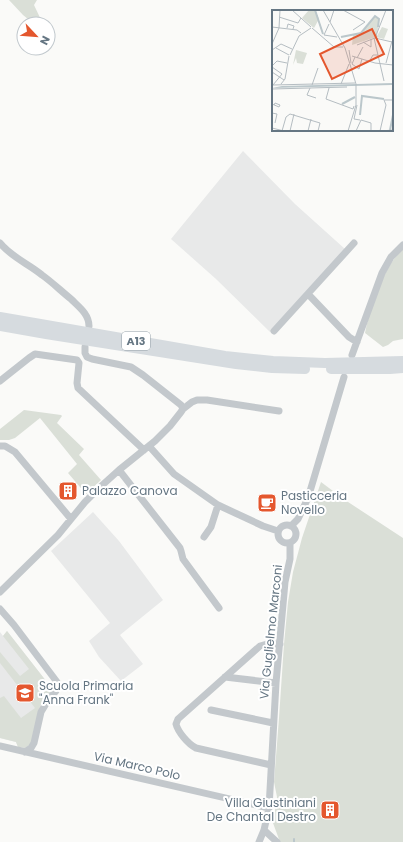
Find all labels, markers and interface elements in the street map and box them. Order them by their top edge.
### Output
inset map [272,10,393,131]
north arrow [16,16,56,56]
text: N [36,33,54,48]
road number: A13 [122,332,150,350]
building icon: Palazzo Canova [57,480,79,502]
place label: Palazzo Canova [82,482,178,499]
place label: Pasticceria Novello [281,487,347,518]
cafe icon: Pasticceria Novello [256,492,278,514]
street label: Via Guglielmo Marconi [255,564,286,700]
place label: Scuola Primaria "Anna Frank" [39,677,133,708]
school or university icon: Scuola Primaria "Anna Frank" [14,682,36,704]
street label: Via Marco Polo [92,747,183,784]
place label: Villa Giustiniani De Chantal Destro [207,794,316,825]
building icon: Villa Giustiniani De Chantal Destro [319,799,341,821]

